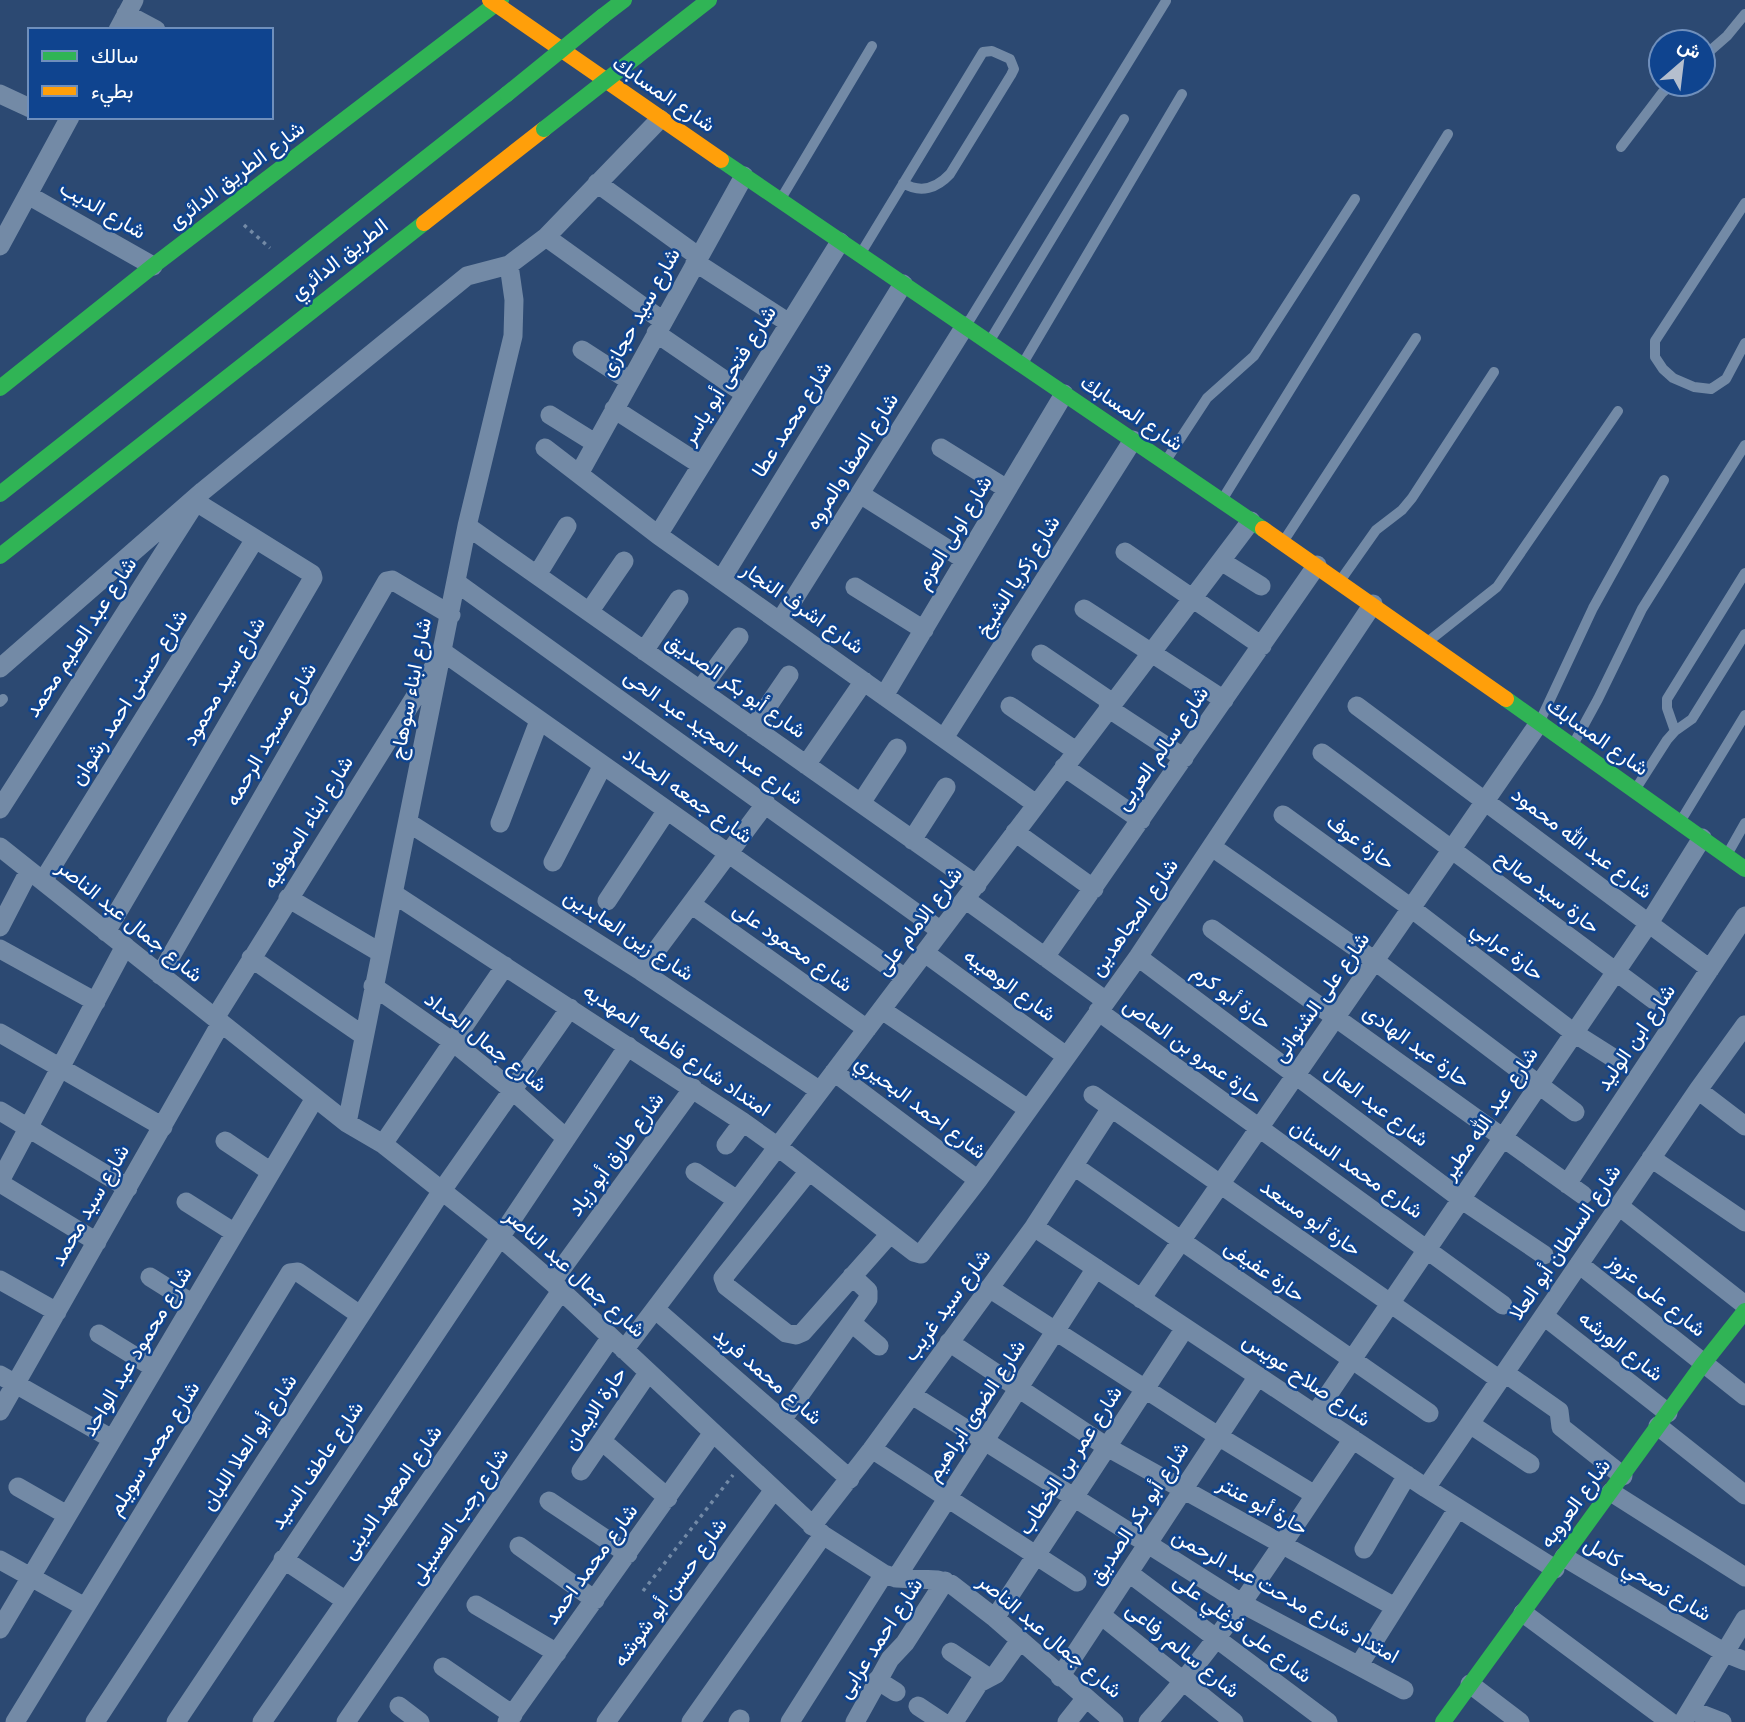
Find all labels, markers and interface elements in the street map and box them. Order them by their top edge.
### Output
legend [28,28,273,119]
north arrow [1647,28,1717,98]
text: ش [1673,34,1705,66]
text: سالك [91,44,138,71]
street label: شارع المسابك [606,51,720,139]
text: بطيء [91,79,134,108]
street label: شارع الطريق الدائرى [163,116,311,236]
street label: شارع الديب [54,175,150,247]
street label: الطريق الدائري [286,213,396,308]
street label: شارع سيد حجازى [594,244,688,382]
street label: شارع فتحى أبو ياسر [676,301,784,452]
street label: شارع محمد عطا [747,357,839,483]
street label: شارع المسابك [1074,370,1188,458]
street label: شارع الصفا والمروه [800,389,906,535]
street label: شارع اولى العزم [910,471,1000,595]
street label: شارع زكريا الشيخ [971,511,1067,643]
street label: شارع عبد العليم محمد [20,553,144,723]
street label: شارع اشرف النجار [735,556,868,661]
street label: شارع حسنى احمد رشوان [65,605,195,791]
street label: شارع سيد محمود [177,613,273,751]
street label: شارع ابناء سوهاج [385,616,439,762]
street label: شارع أبو بكر الصديق [660,629,810,745]
street label: شارع مسجد الرحمه [220,659,324,811]
street label: شارع عبد المجيد عبد الحى [618,664,808,812]
street label: شارع سالم العربى [1110,682,1216,816]
street label: شارع المسابك [1541,693,1653,783]
street label: شارع جمعه الحداد [617,741,757,851]
street label: شارع ابناء المنوفيه [257,752,361,894]
street label: شارع عبد الله محمود [1505,781,1658,906]
street label: حارة عوف [1320,809,1400,877]
street label: حارة سيد صالح [1489,845,1605,941]
street label: شارع جمال عبد الناصر [50,854,208,989]
street label: شارع المجاهدين [1084,854,1186,982]
street label: شارع الامام على [870,862,970,982]
street label: شارع زين العابدين [558,884,698,988]
street label: شارع محمود على [727,897,857,999]
street label: حارة عرابي [1464,916,1549,990]
street label: شارع على الشنوانى [1267,928,1377,1068]
street label: شارع الوهيبه [957,943,1061,1029]
street label: حارة أبو كرم [1186,959,1276,1037]
street label: امتداد شارع فاطمه المهديه [577,978,775,1124]
street label: شارع ابن الوليد [1591,979,1683,1097]
street label: شارع جمال الحداد [418,987,552,1099]
street label: حارة عمرو بن العاص [1117,992,1267,1112]
street label: حارة عبد الهادى [1357,999,1475,1095]
street label: شارع عبد الله مطير [1435,1042,1545,1187]
street label: شارع احمد البحيري [848,1050,991,1168]
street label: شارع عبد العال [1319,1058,1433,1154]
street label: شارع طارق أبو زياد [563,1088,671,1222]
street label: شارع محمد السنان [1284,1114,1428,1226]
street label: شارع سيد محمد [45,1140,137,1272]
street label: شارع السلطان أبو العلا [1504,1160,1628,1326]
street label: حارة أبو مسعد [1254,1174,1366,1264]
street label: شارع جمال عبد الناصر [497,1203,650,1344]
street label: حارة عفيفى [1218,1234,1310,1310]
street label: شارع سيد غريب [898,1244,998,1368]
street label: شارع على عزوز [1601,1248,1711,1344]
street label: شارع محمود عبد الواحد [77,1262,199,1442]
street label: شارع الورشه [1572,1305,1668,1389]
street label: شارع محمد فريد [707,1322,827,1432]
street label: شارع صلاح عويس [1237,1328,1375,1434]
street label: شارع الضوى ابراهيم [921,1335,1033,1487]
street label: حارة الايمان [558,1362,634,1456]
street label: شارع أبو العلا اللبان [196,1370,304,1516]
street label: شارع محمد سويلم [103,1377,207,1521]
street label: شارع عمر بن الخطاب [1013,1381,1129,1541]
street label: شارع عاطف السيد [265,1397,371,1535]
street label: شارع المعهد الدينى [337,1421,449,1565]
street label: شارع أبو بكر الصديق [1084,1437,1196,1591]
street label: شارع رجب العسيلى [404,1443,516,1591]
street label: شارع العروبه [1534,1454,1618,1554]
street label: حارة أبو عنتر [1211,1471,1312,1543]
street label: شارع محمد احمد [539,1499,645,1631]
street label: شارع حسن أبو شوشه [608,1513,734,1673]
street label: امتداد شارع مدحت عبد الرحمن [1167,1523,1403,1671]
street label: شارع نصحي كامل [1577,1531,1716,1630]
street label: شارع جمال عبد الناصر [970,1568,1127,1705]
street label: شارع على فرغلي على [1166,1568,1317,1692]
street label: شارع احمد عرابى [832,1574,930,1704]
street label: شارع سالم رفاعى [1120,1597,1244,1705]

